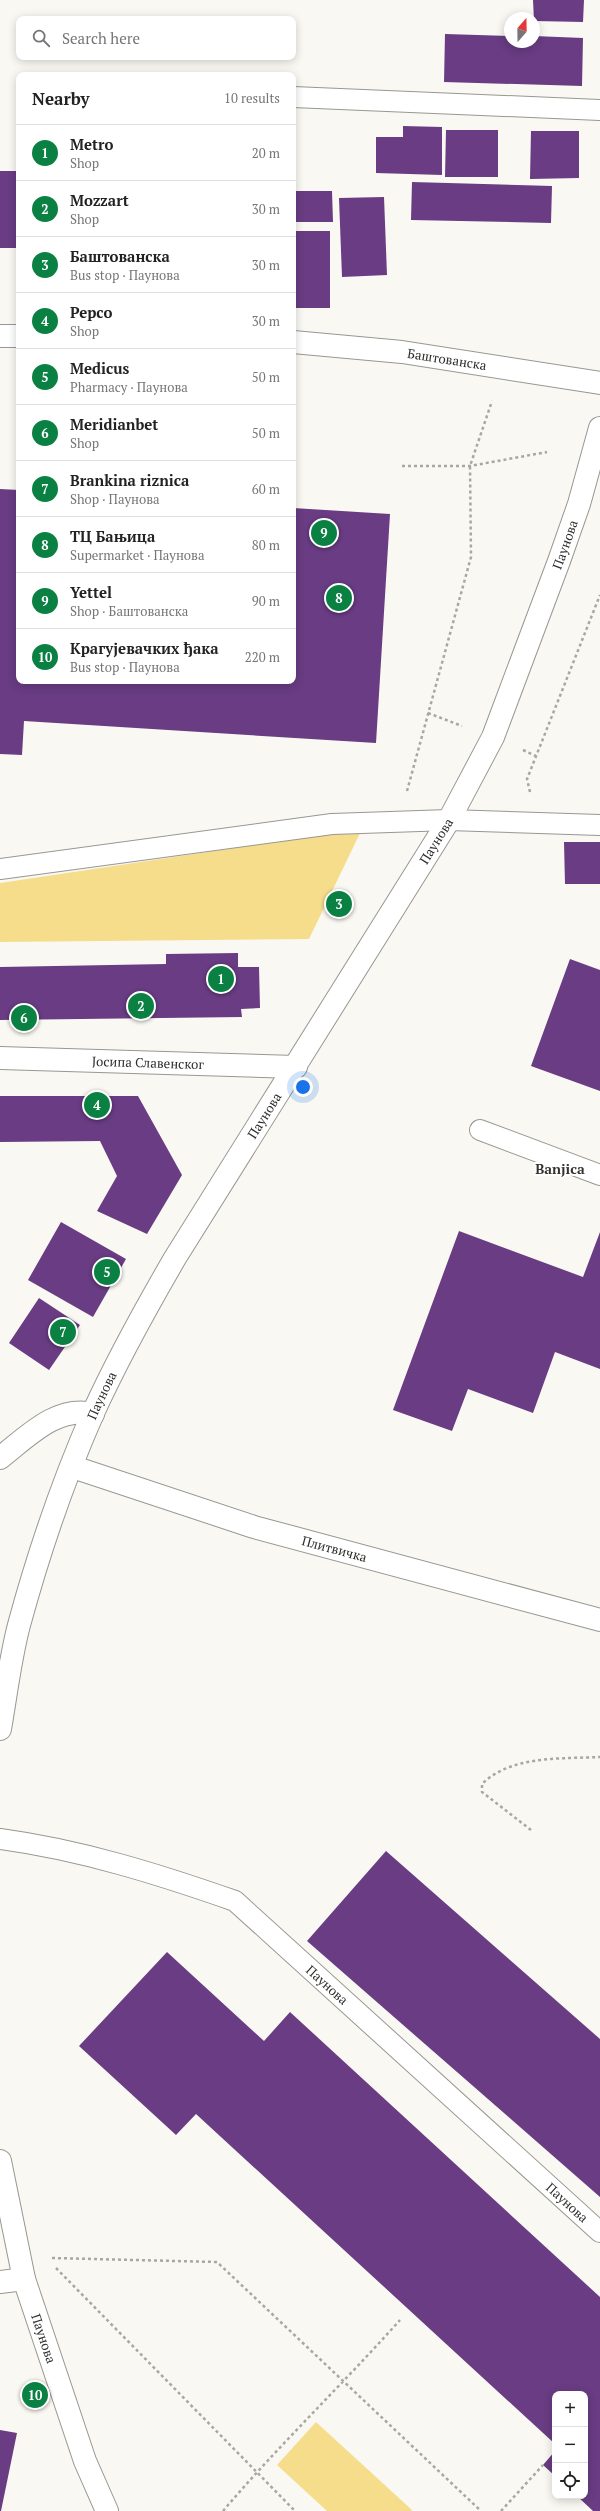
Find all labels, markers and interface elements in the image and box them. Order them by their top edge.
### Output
north arrow [504,12,540,48]
search box [16,16,296,60]
icon: search [30,27,52,49]
text: Search here [62,28,140,48]
text: Nearby [32,87,90,110]
text: 10 results [224,89,280,107]
text: Metro [70,134,113,154]
text: 1 [41,144,49,162]
text: 20 m [252,144,280,162]
text: Shop [70,154,99,172]
text: Mozzart [70,190,129,210]
text: 2 [41,200,49,218]
text: 30 m [252,200,280,218]
text: Shop [70,210,99,228]
text: Баштованска [70,246,170,266]
text: 3 [41,256,49,274]
text: 30 m [252,256,280,274]
text: Bus stop · Паунова [70,266,180,284]
text: Pepco [70,302,112,322]
text: 4 [41,312,49,330]
text: 30 m [252,312,280,330]
text: Shop [70,322,99,340]
street label: Баштованска [406,344,488,374]
text: Medicus [70,358,129,378]
text: 5 [41,368,49,386]
text: 50 m [252,368,280,386]
text: Pharmacy · Паунова [70,378,188,396]
text: Meridianbet [70,414,158,434]
text: 6 [41,424,49,442]
text: 50 m [252,424,280,442]
text: Shop [70,434,99,452]
text: Brankina riznica [70,470,189,490]
text: 7 [41,480,49,498]
text: 60 m [252,480,280,498]
text: Shop · Паунова [70,490,160,508]
street label: Паунова [548,517,582,572]
pin: 9 [311,518,337,548]
text: ТЦ Бањица [70,526,155,546]
text: 8 [41,536,49,554]
text: 80 m [252,536,280,554]
text: Supermarket · Паунова [70,546,205,564]
text: Yettel [70,582,112,602]
pin: 8 [326,583,352,613]
text: 9 [41,592,49,610]
text: 90 m [252,592,280,610]
text: Shop · Баштованска [70,602,188,620]
text: Крагујевачких ђака [70,638,219,658]
text: 10 [38,648,52,666]
text: 220 m [245,648,280,666]
text: Bus stop · Паунова [70,658,180,676]
street label: Паунова [415,814,457,867]
pin: 3 [326,889,352,919]
pin: 1 [208,964,234,994]
pin: 2 [128,991,154,1021]
pin: 6 [11,1003,37,1033]
street label: Јосипа Славенског [92,1052,205,1073]
your location [293,1077,313,1097]
street label: Паунова [243,1089,286,1142]
pin: 4 [84,1090,110,1120]
district label: Banjica [535,1159,585,1178]
pin: 5 [94,1257,120,1287]
pin: 7 [50,1317,76,1347]
street label: Паунова [82,1368,121,1422]
street label: Плитвичка [300,1531,369,1566]
street label: Паунова [302,1961,353,2009]
street label: Паунова [542,2178,593,2226]
street label: Паунова [27,2311,61,2366]
pin: 10 [22,2380,48,2410]
map controls [552,2391,588,2499]
button: + [552,2391,588,2427]
button: − [552,2427,588,2463]
button: locate [552,2463,588,2499]

